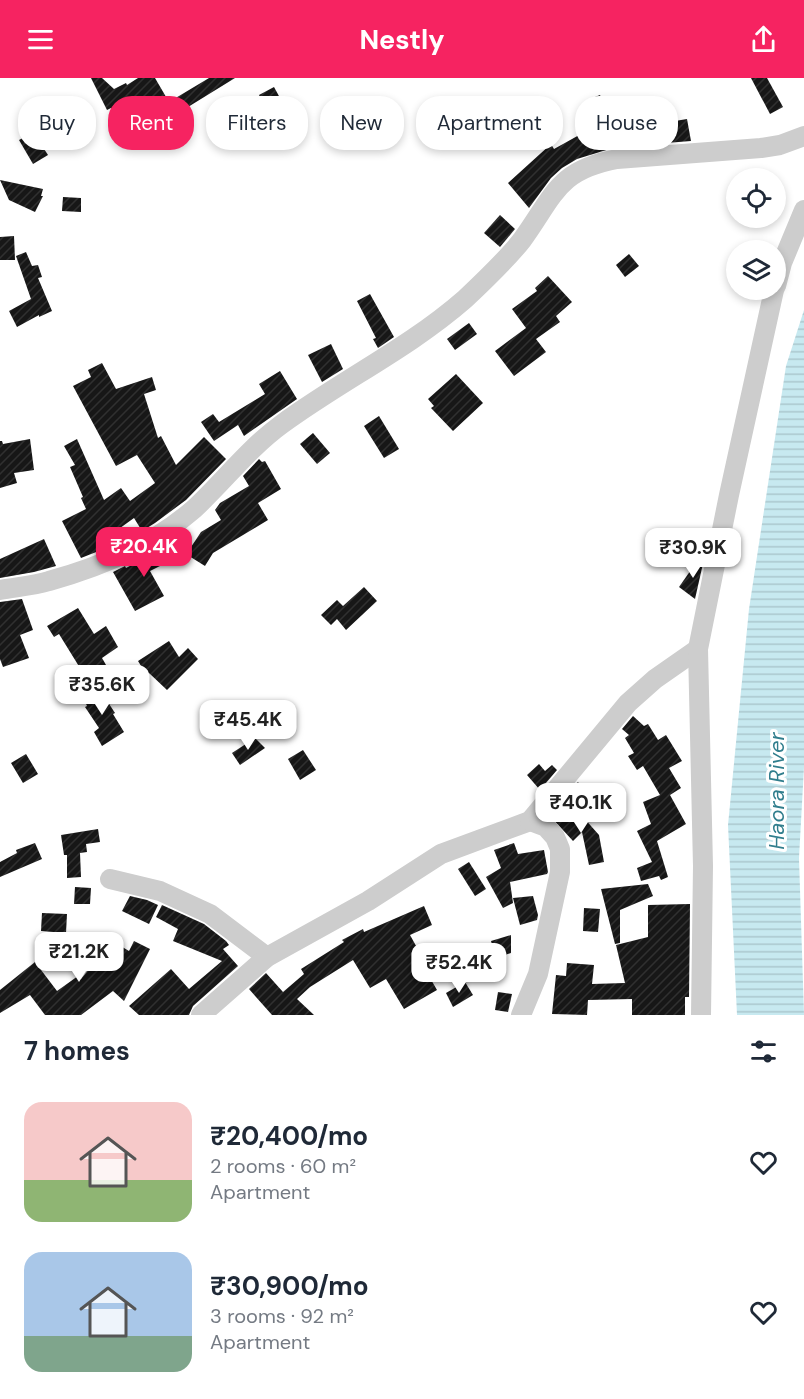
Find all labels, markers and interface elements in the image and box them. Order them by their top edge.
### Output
text: Nestly [359,22,445,57]
icon: menu [24,23,57,56]
icon: share [747,23,780,56]
chip: Buy [18,96,96,150]
chip: Rent [108,96,194,150]
chip: Filters [206,96,308,150]
chip: New [320,96,404,150]
chip: Apartment [416,96,563,150]
chip: House [575,96,678,150]
map controls [726,168,786,300]
button: locate [726,168,786,228]
button: layers [726,240,786,300]
pin: ₹20.4K [95,527,193,578]
pin: ₹30.9K [644,528,742,579]
text: ₹20.4K [110,533,178,559]
text: ₹30.9K [659,534,727,560]
pin: ₹35.6K [53,665,151,716]
text: ₹35.6K [69,671,135,697]
pin: ₹45.4K [199,700,297,751]
text: ₹45.4K [214,706,282,732]
water label: Haora River [762,731,791,850]
pin: ₹40.1K [532,783,630,834]
text: ₹40.1K [549,789,613,815]
pin: ₹21.2K [30,932,128,983]
text: ₹21.2K [49,938,109,964]
pin: ₹52.4K [410,943,508,994]
text: ₹52.4K [425,949,493,975]
text: 7 homes [24,1034,130,1068]
icon: filters [747,1035,780,1068]
text: ₹20,400/mo [210,1119,368,1153]
icon: home [72,1126,144,1198]
icon: heart [747,1146,780,1179]
text: 2 rooms · 60 m² [210,1153,356,1179]
text: Apartment [210,1179,310,1205]
text: ₹30,900/mo [210,1269,369,1303]
icon: home [72,1276,144,1348]
icon: heart [747,1296,780,1329]
text: 3 rooms · 92 m² [210,1303,354,1329]
text: Apartment [210,1329,310,1355]

